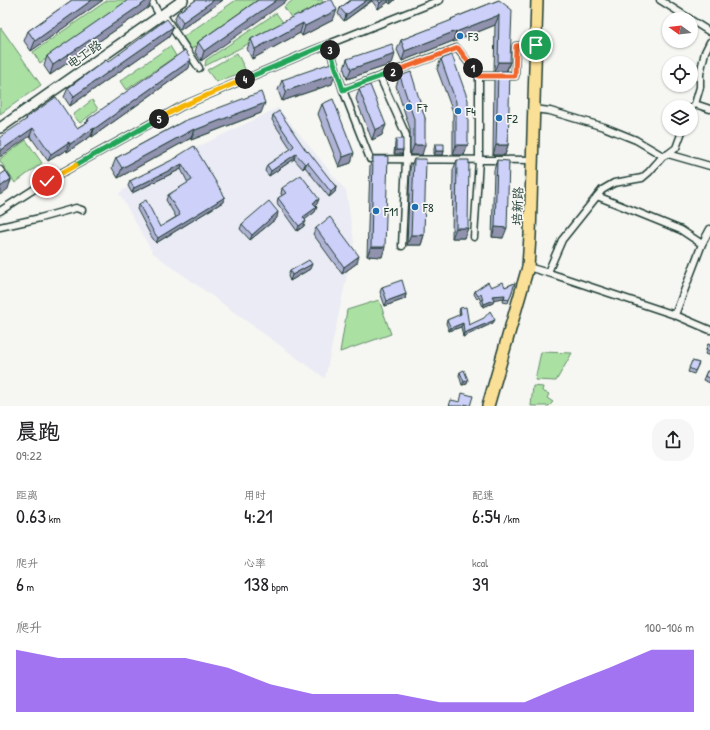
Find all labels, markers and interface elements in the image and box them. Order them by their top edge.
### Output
north arrow [662,12,698,48]
map controls [662,12,698,136]
place label: F3 [467,27,479,45]
pin [519,28,553,62]
marker: F3 [455,31,465,41]
icon: arrive [525,34,547,56]
street label: 电工路 [63,35,105,73]
pin: 3 [320,40,340,60]
text: 3 [328,43,332,57]
button: locate [662,56,698,92]
pin: 1 [463,58,483,78]
text: 1 [471,61,475,75]
pin: 2 [383,62,403,82]
text: 2 [390,65,396,79]
pin: 4 [235,69,255,89]
text: 4 [243,72,247,86]
place label: F7 [416,98,428,116]
button: layers [662,100,698,136]
marker: F7 [404,102,414,112]
place label: F4 [465,102,476,120]
marker: F4 [453,106,463,116]
pin: 5 [149,109,169,129]
place label: F2 [506,109,518,127]
text: 5 [157,112,161,126]
marker: F2 [494,113,504,123]
pin [30,164,64,198]
icon: check [36,170,58,192]
street label: 培新路 [507,186,527,226]
place label: F8 [422,198,434,216]
place label: F11 [383,202,399,220]
marker: F8 [410,202,420,212]
marker: F11 [371,206,381,216]
text: 晨跑 [16,416,60,446]
button: share [652,419,694,461]
text: 09:22 [16,446,42,464]
text: 距离 [16,488,38,502]
text: 用时 [244,488,266,502]
text: 配速 [472,488,494,502]
text: 0.63 [16,502,46,529]
text: 4:21 [244,502,273,529]
text: 6:54 [472,502,501,529]
text: km [46,512,61,526]
text: /km [501,512,520,526]
text: 爬升 [16,556,38,570]
text: 心率 [244,556,266,570]
text: kcal [472,556,488,570]
text: 6 [16,570,24,597]
text: 138 [244,570,269,597]
text: 39 [472,570,488,597]
text: m [24,580,34,594]
text: bpm [269,580,288,594]
text: 爬升 [16,618,42,636]
text: 100–106 m [645,618,694,636]

